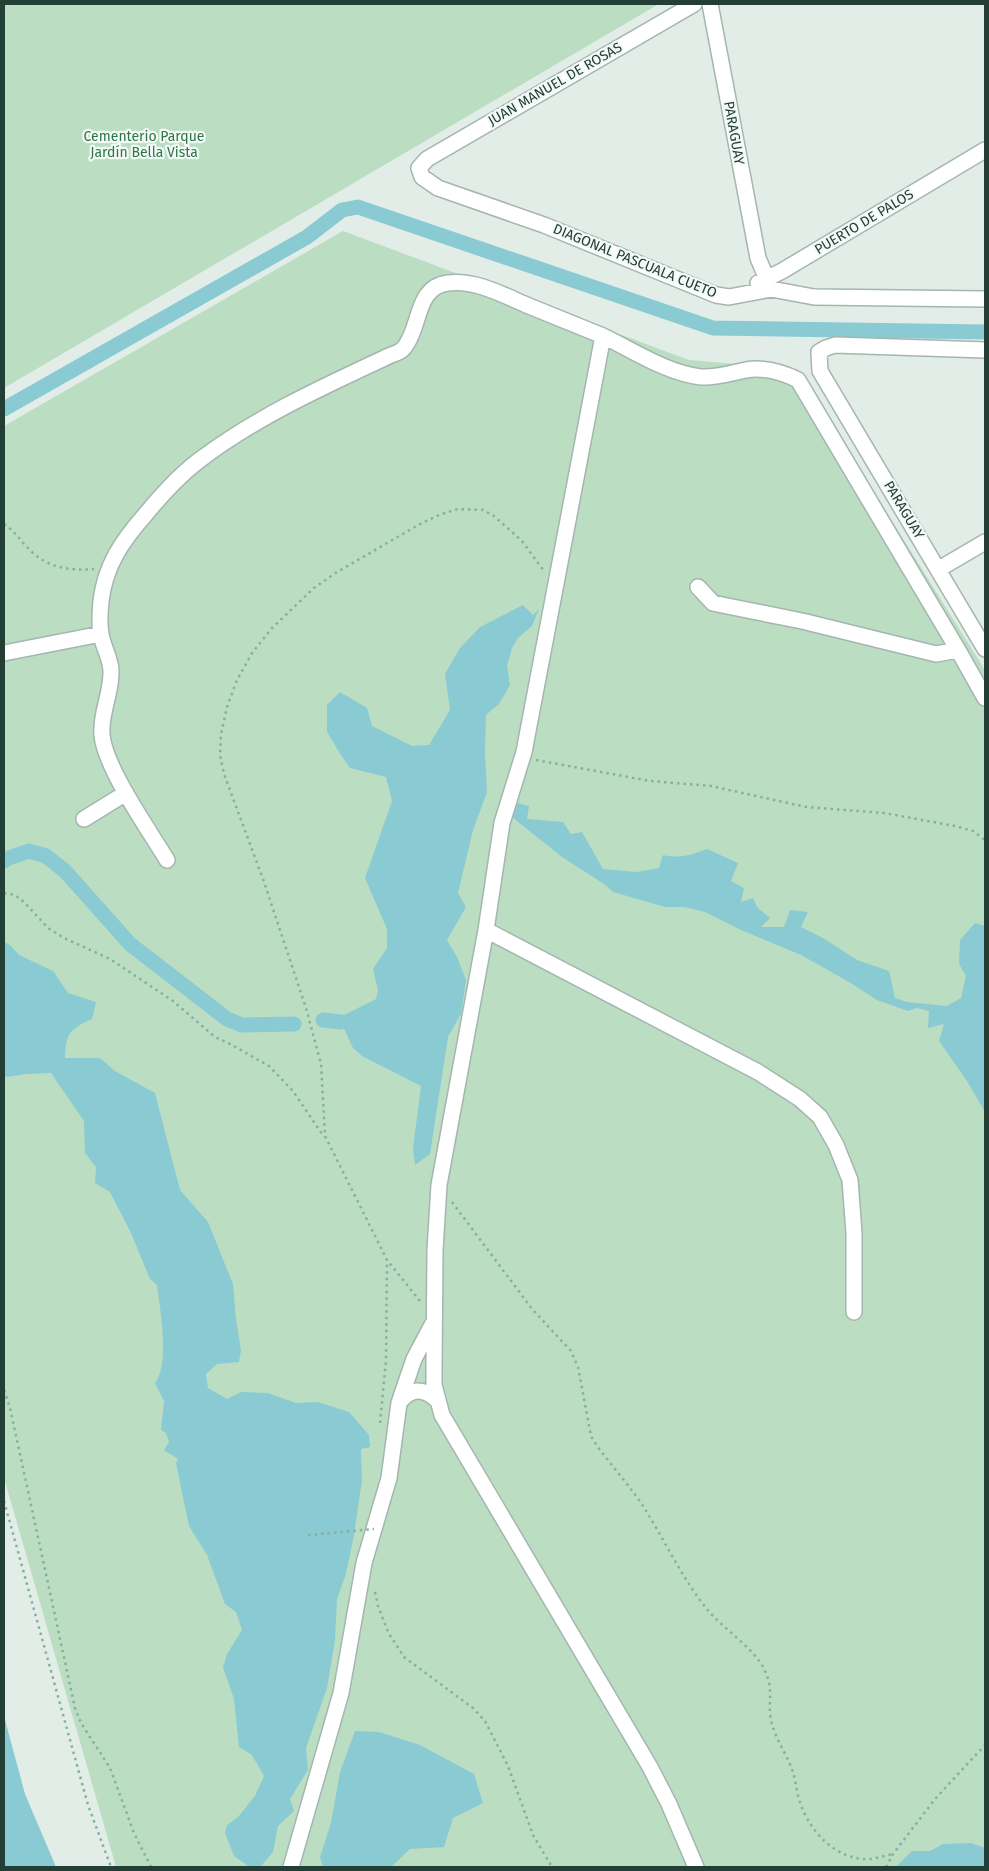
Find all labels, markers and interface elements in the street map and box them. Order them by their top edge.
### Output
street label: JUAN MANUEL DE ROSAS [485,38,625,129]
street label: PARAGUAY [720,100,748,167]
park label: Cementerio Parque Jardín Bella Vista [84,128,204,161]
street label: PUERTO DE PALOS [811,186,917,258]
street label: DIAGONAL PASCUALA CUETO [551,220,719,302]
street label: PARAGUAY [880,478,928,542]

